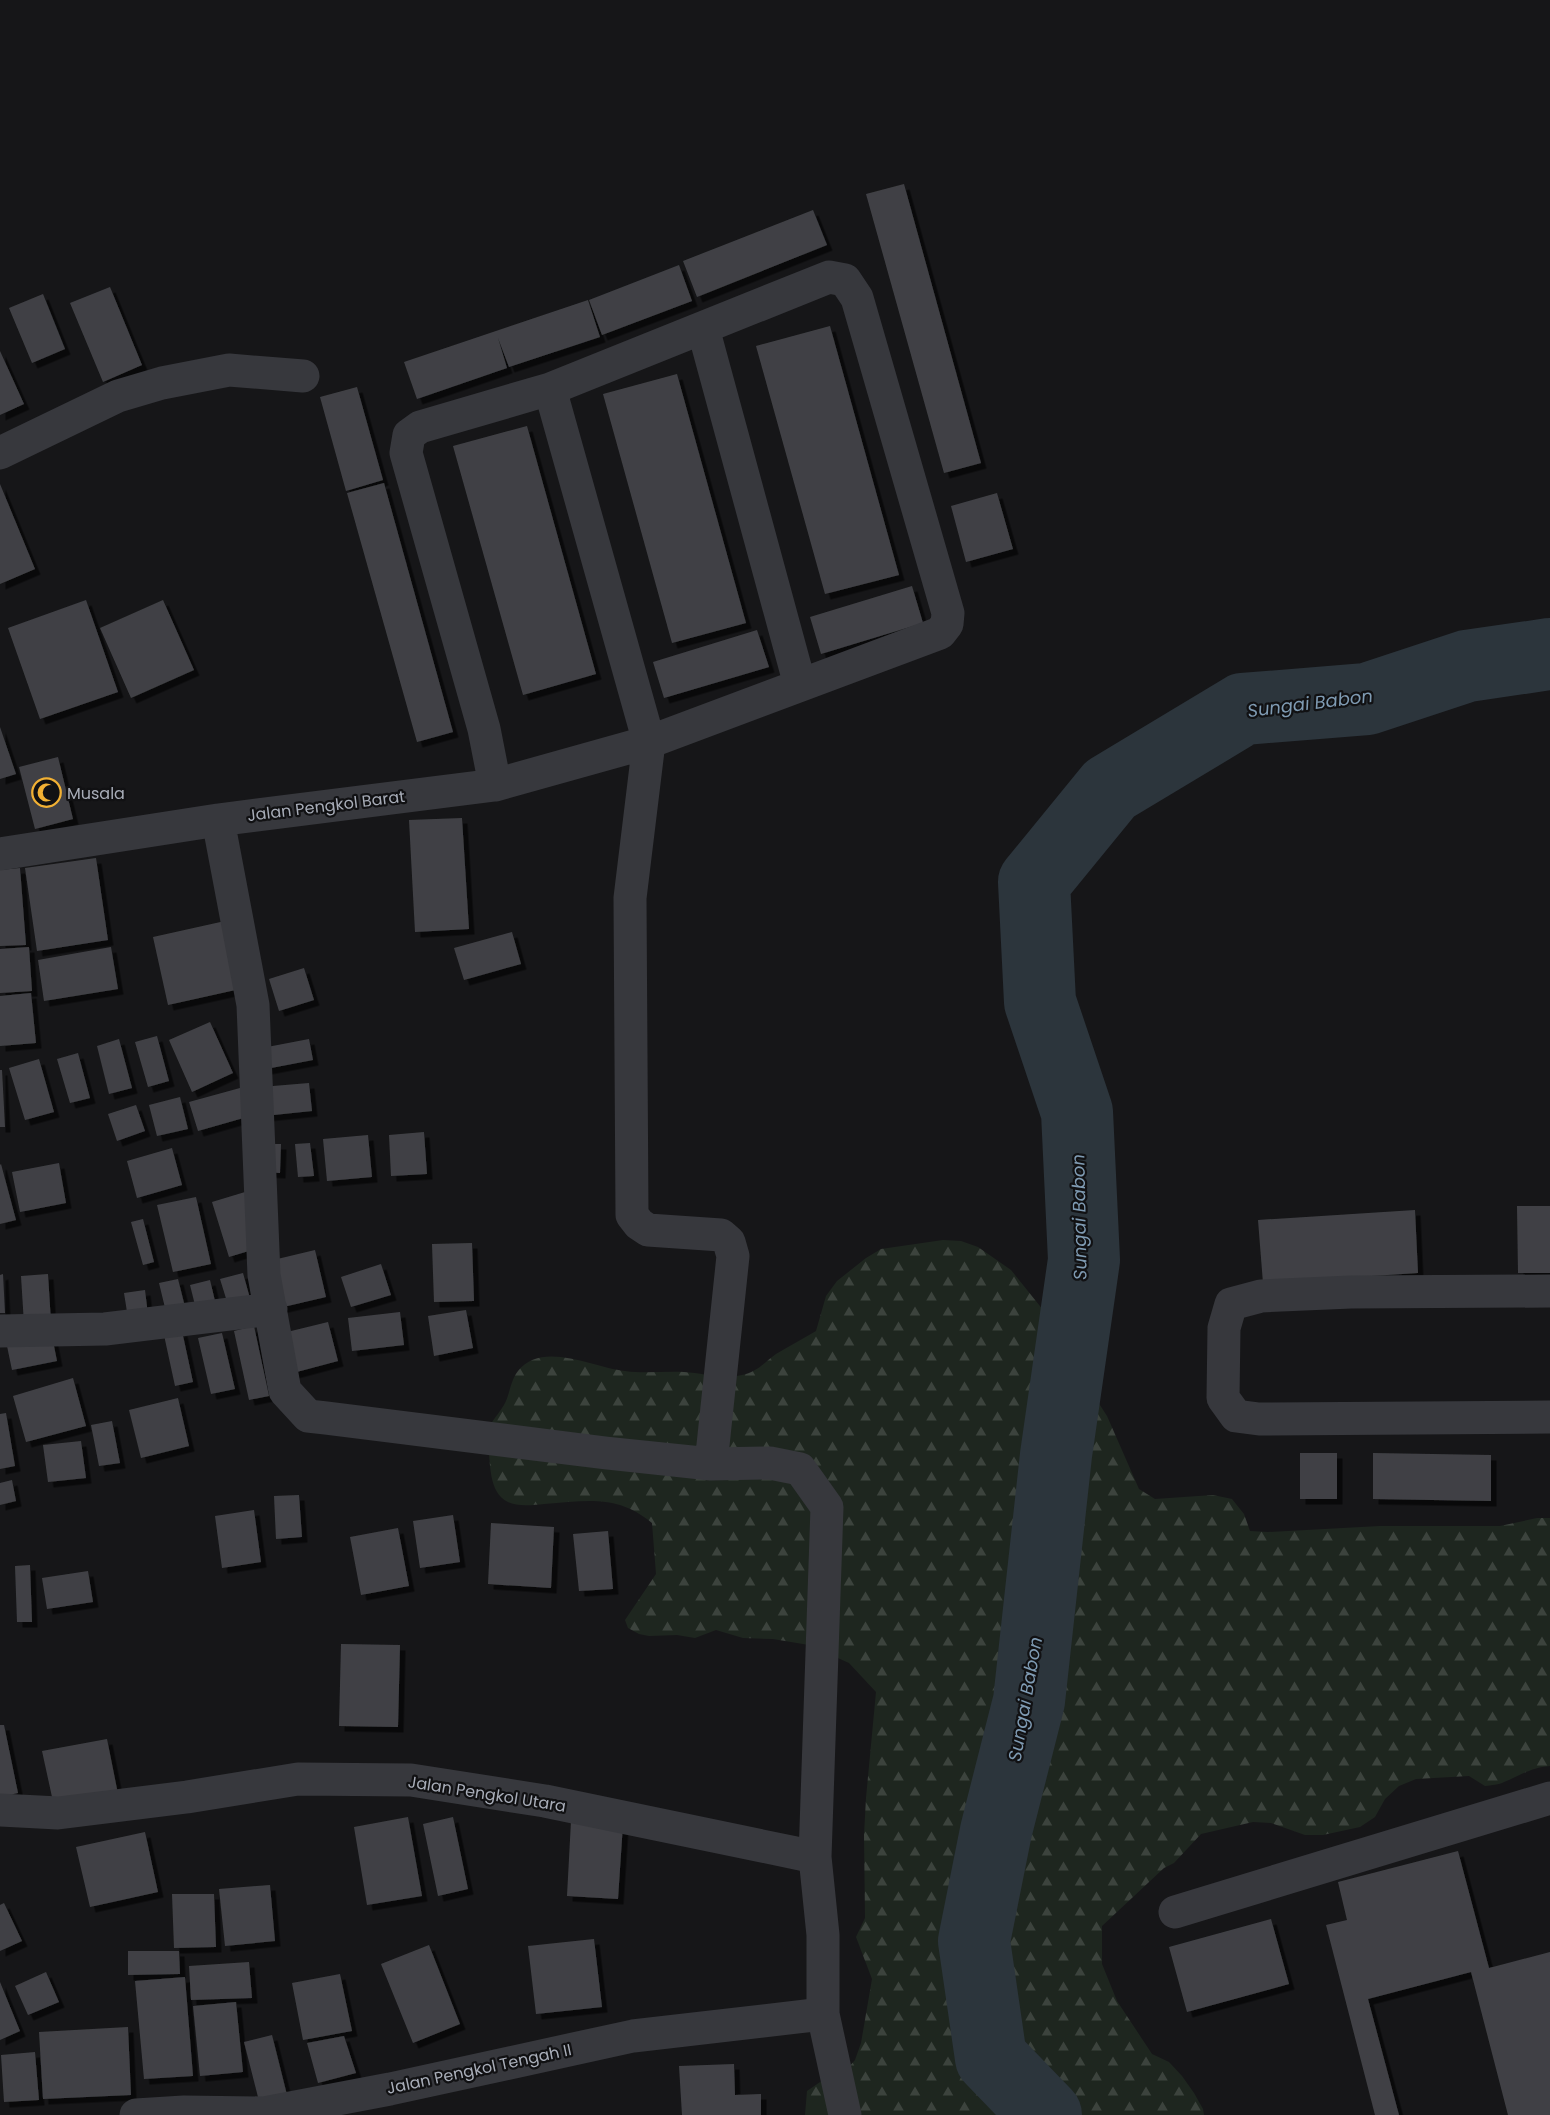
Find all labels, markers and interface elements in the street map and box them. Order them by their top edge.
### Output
water label: Sungai Babon [1246,683,1374,723]
mosque icon: Musala [30,777,62,809]
place label: Musala [67,782,125,805]
street label: Jalan Pengkol Barat [246,785,406,827]
water label: Sungai Babon [1065,1154,1093,1280]
water label: Sungai Babon [1002,1635,1048,1763]
street label: Jalan Pengkol Utara [406,1770,568,1818]
street label: Jalan Pengkol Tengah II [385,2038,573,2100]

